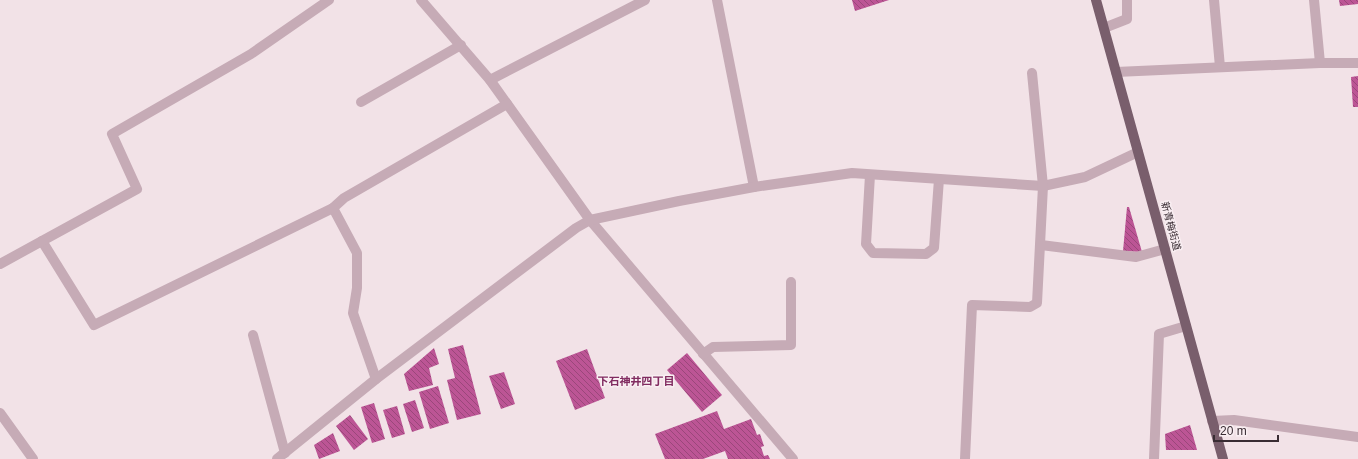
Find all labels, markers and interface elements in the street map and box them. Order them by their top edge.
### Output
street label: 新青梅街道 [1159,200,1183,252]
district label: 下石神井四丁目 [598,375,675,387]
scale bar [1214,417,1278,443]
text: 20 m [1220,424,1247,438]

